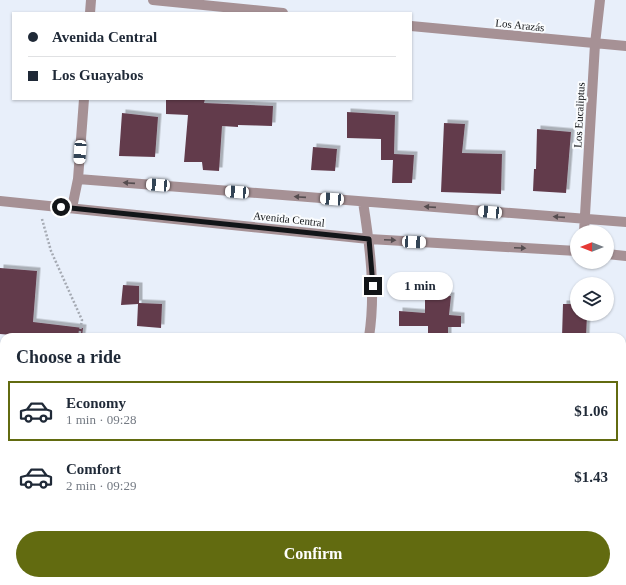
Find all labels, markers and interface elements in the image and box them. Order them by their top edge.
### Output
street label: Los Arazás [495,16,545,34]
text: Avenida Central [52,29,157,45]
text: Los Guayabos [52,67,143,83]
street label: Los Eucaliptus [571,82,587,148]
car [73,140,87,164]
car [146,178,170,192]
one-way arrow [123,180,135,187]
car [225,185,249,199]
car [320,192,344,206]
one-way arrow [294,193,306,200]
route start [52,198,70,216]
one-way arrow [424,203,436,210]
car [478,205,502,219]
street label: Avenida Central [253,209,325,229]
one-way arrow [553,213,565,220]
north arrow [570,225,614,269]
map controls [570,225,614,321]
car [402,235,426,249]
one-way arrow [384,237,396,244]
one-way arrow [514,244,526,251]
callout: 1 min [387,272,453,300]
route end [364,277,382,295]
button: layers [570,277,614,321]
text: 1 min [404,278,436,293]
text: Choose a ride [16,347,121,367]
icon: car [18,393,54,429]
text: Economy [66,395,126,411]
text: $1.06 [574,403,608,419]
text: 1 min · 09:28 [66,412,136,427]
icon: car [18,459,54,495]
text: Comfort [66,461,121,477]
text: $1.43 [574,469,608,485]
text: 2 min · 09:29 [66,478,136,493]
button: Confirm [16,531,610,577]

